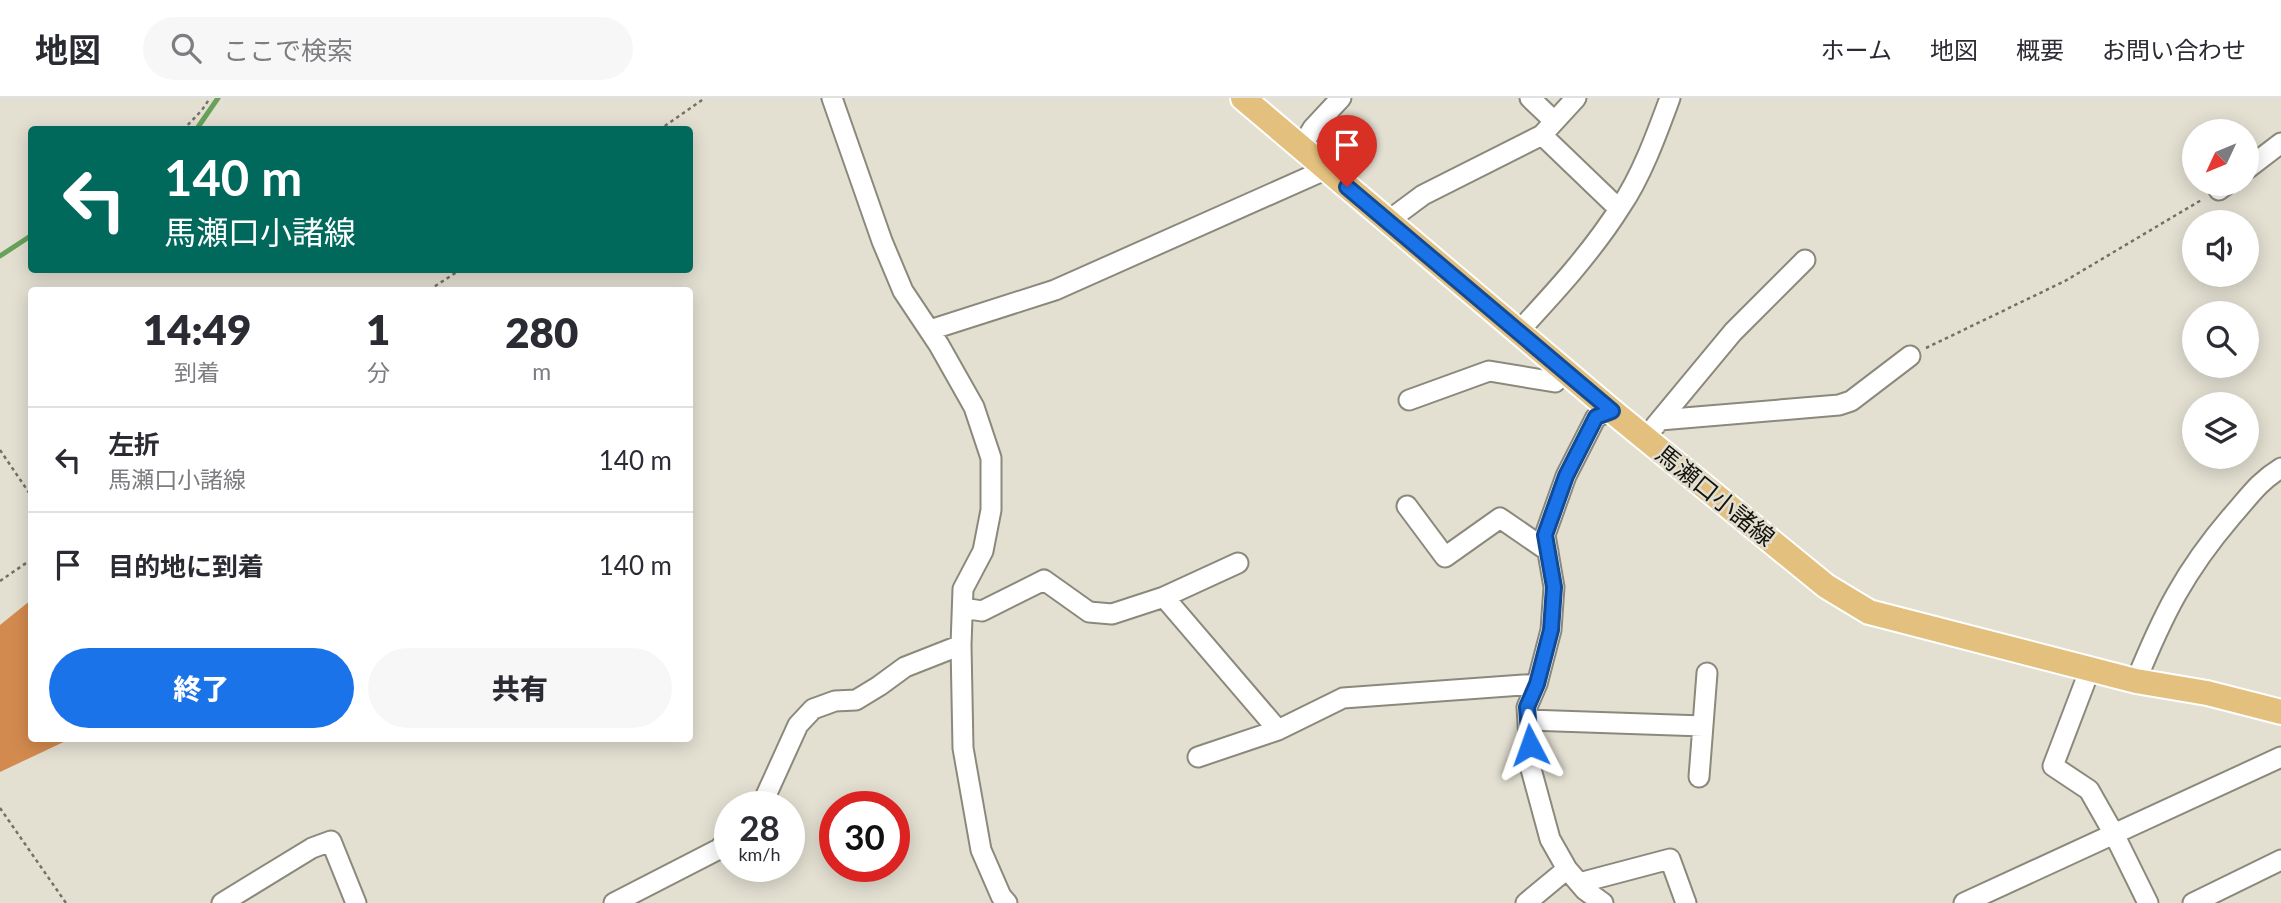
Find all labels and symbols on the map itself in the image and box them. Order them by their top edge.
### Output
pin [1317,115,1377,187]
north arrow [2182,119,2259,196]
street label: 馬瀬口小諸線 [1651,438,1781,552]
position arrow [1493,708,1567,782]
speed limit sign: 30 [819,791,910,882]

